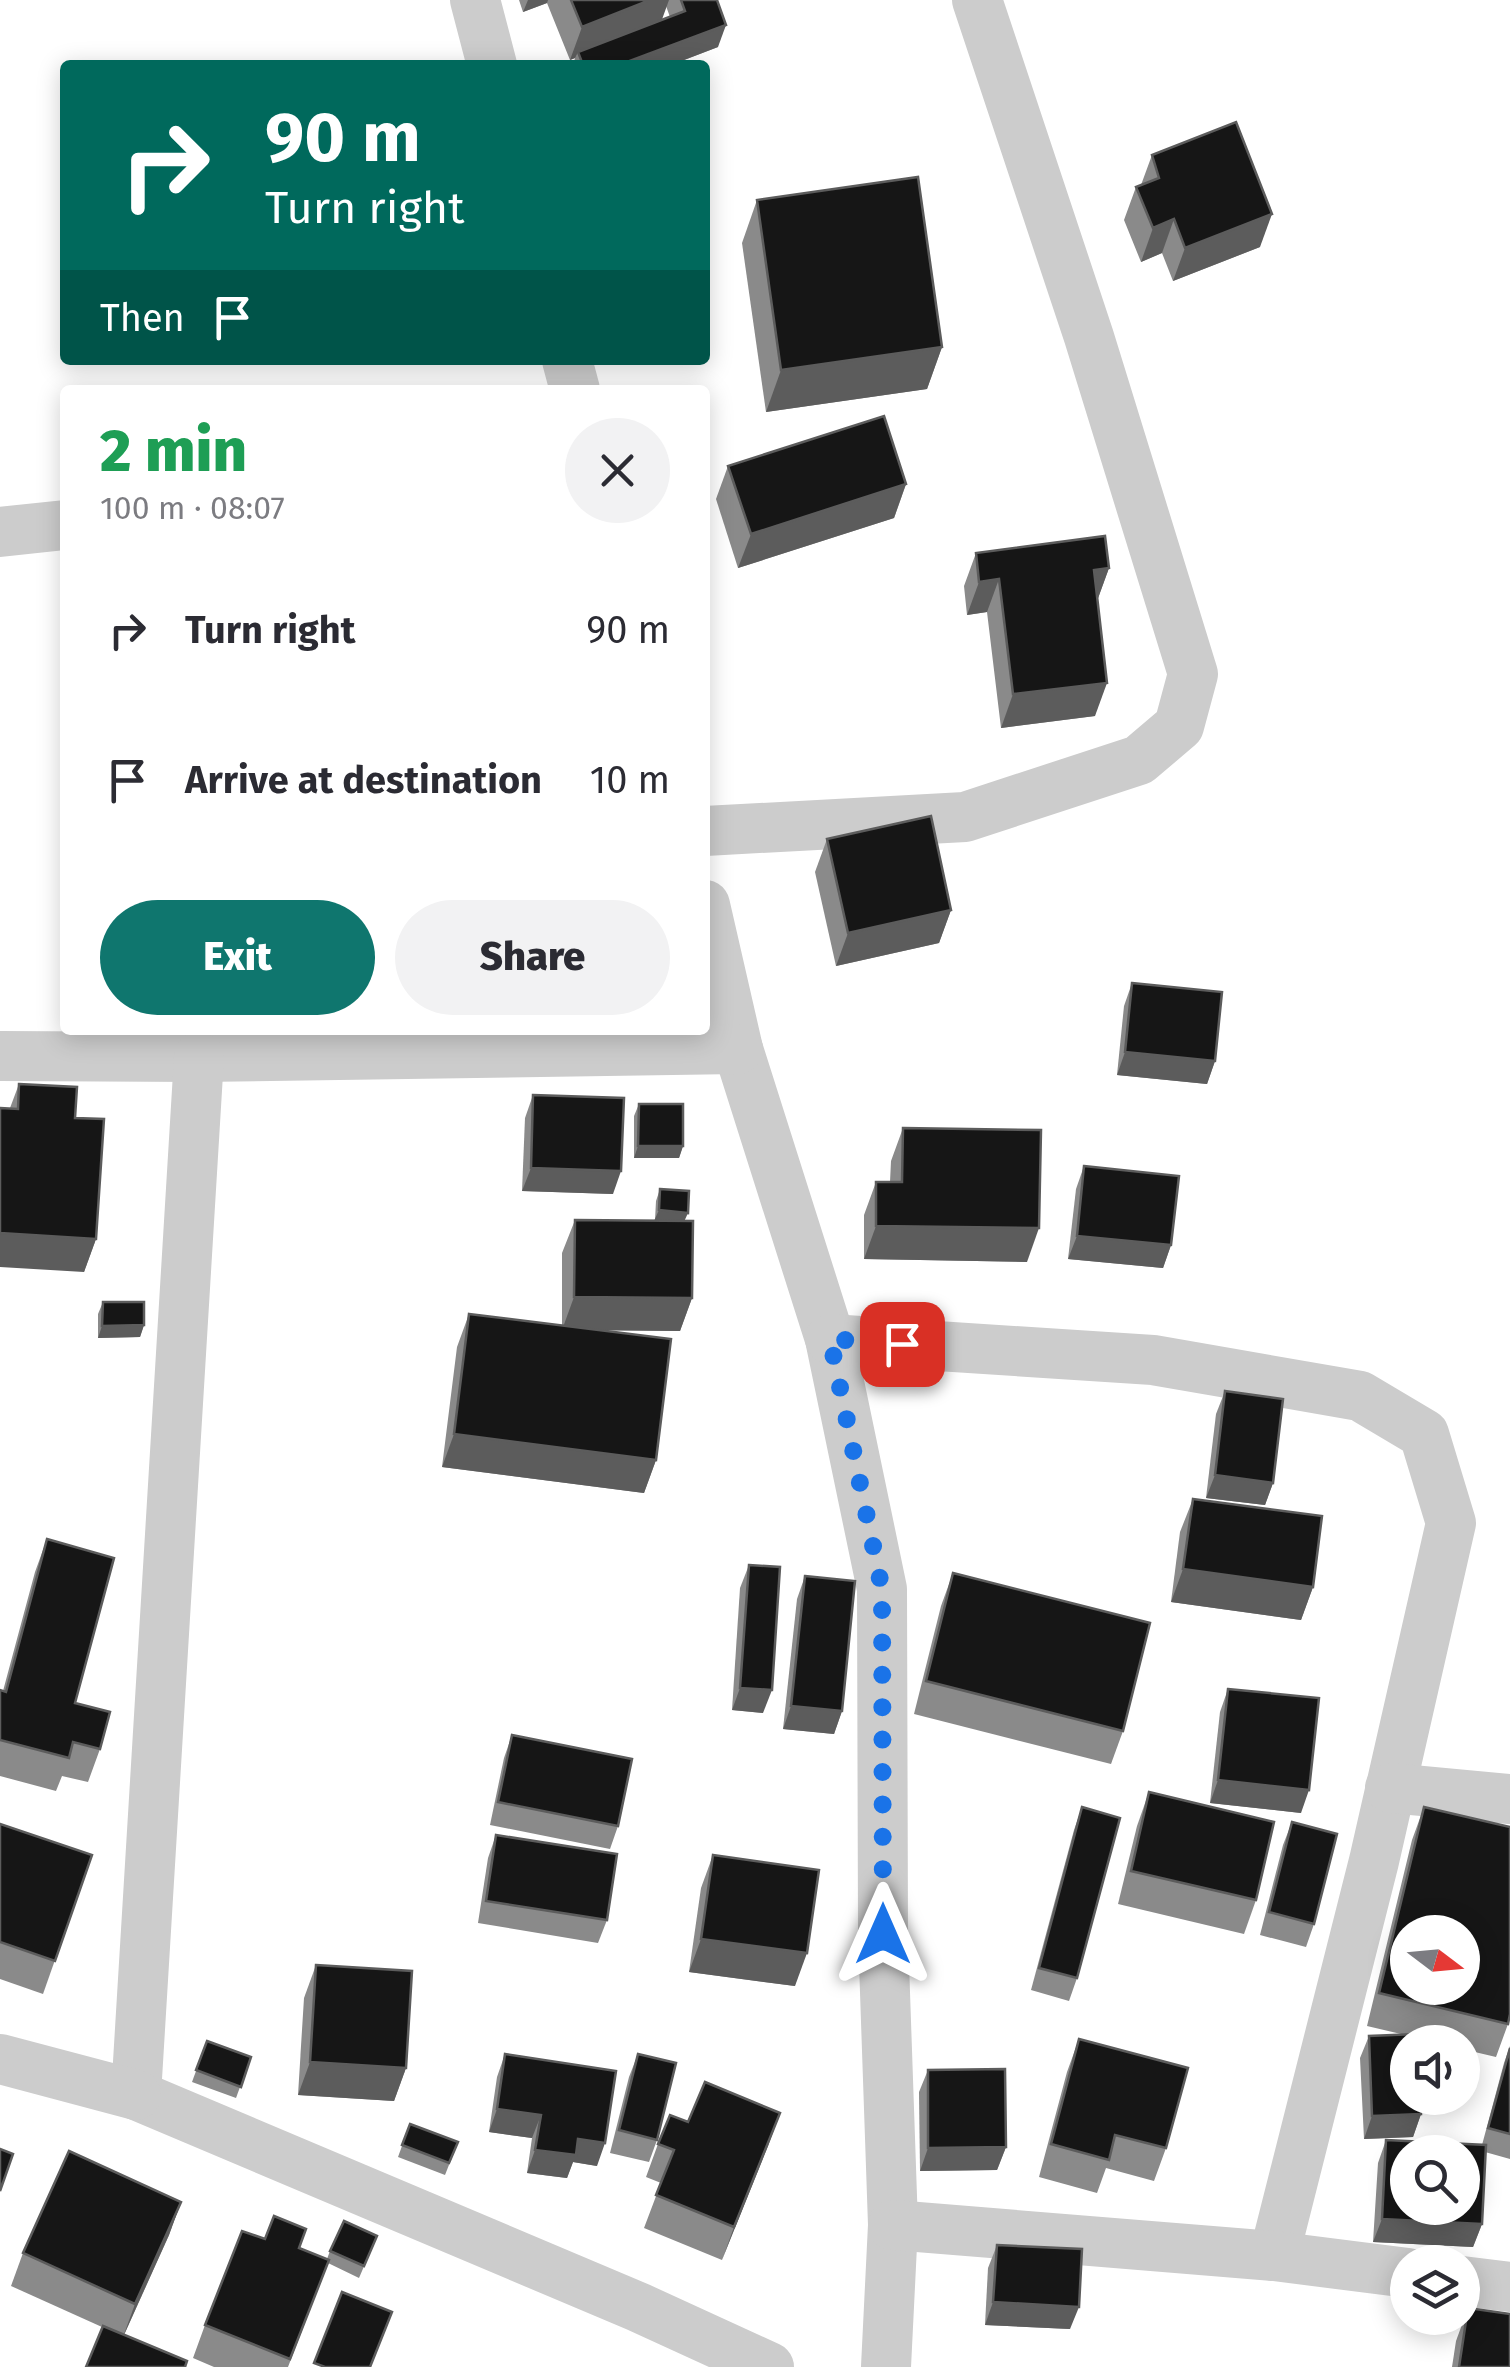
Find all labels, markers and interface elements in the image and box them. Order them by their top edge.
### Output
text: 90 m [265,96,421,180]
icon: right [100,100,230,230]
text: Turn right [265,181,464,235]
icon: arrive [205,290,260,345]
text: Then [100,295,185,341]
text: 2 min [100,415,247,487]
button: close [565,418,670,523]
text: 100 m · 08:07 [100,489,285,527]
icon: right [100,603,155,658]
text: Turn right [185,607,355,653]
text: 90 m [586,607,670,653]
icon: arrive [100,753,155,808]
text: Arrive at destination [185,757,542,803]
text: 10 m [590,757,670,803]
button: Exit [100,900,375,1015]
button: Share [395,900,670,1015]
pin [860,1302,945,1387]
icon: arrive [875,1317,930,1372]
position arrow [831,1882,935,1986]
north arrow [1390,1915,1480,2005]
map controls [1390,1915,1480,2335]
button: sound [1390,2025,1480,2115]
button: search [1390,2135,1480,2225]
button: layers [1390,2245,1480,2335]

